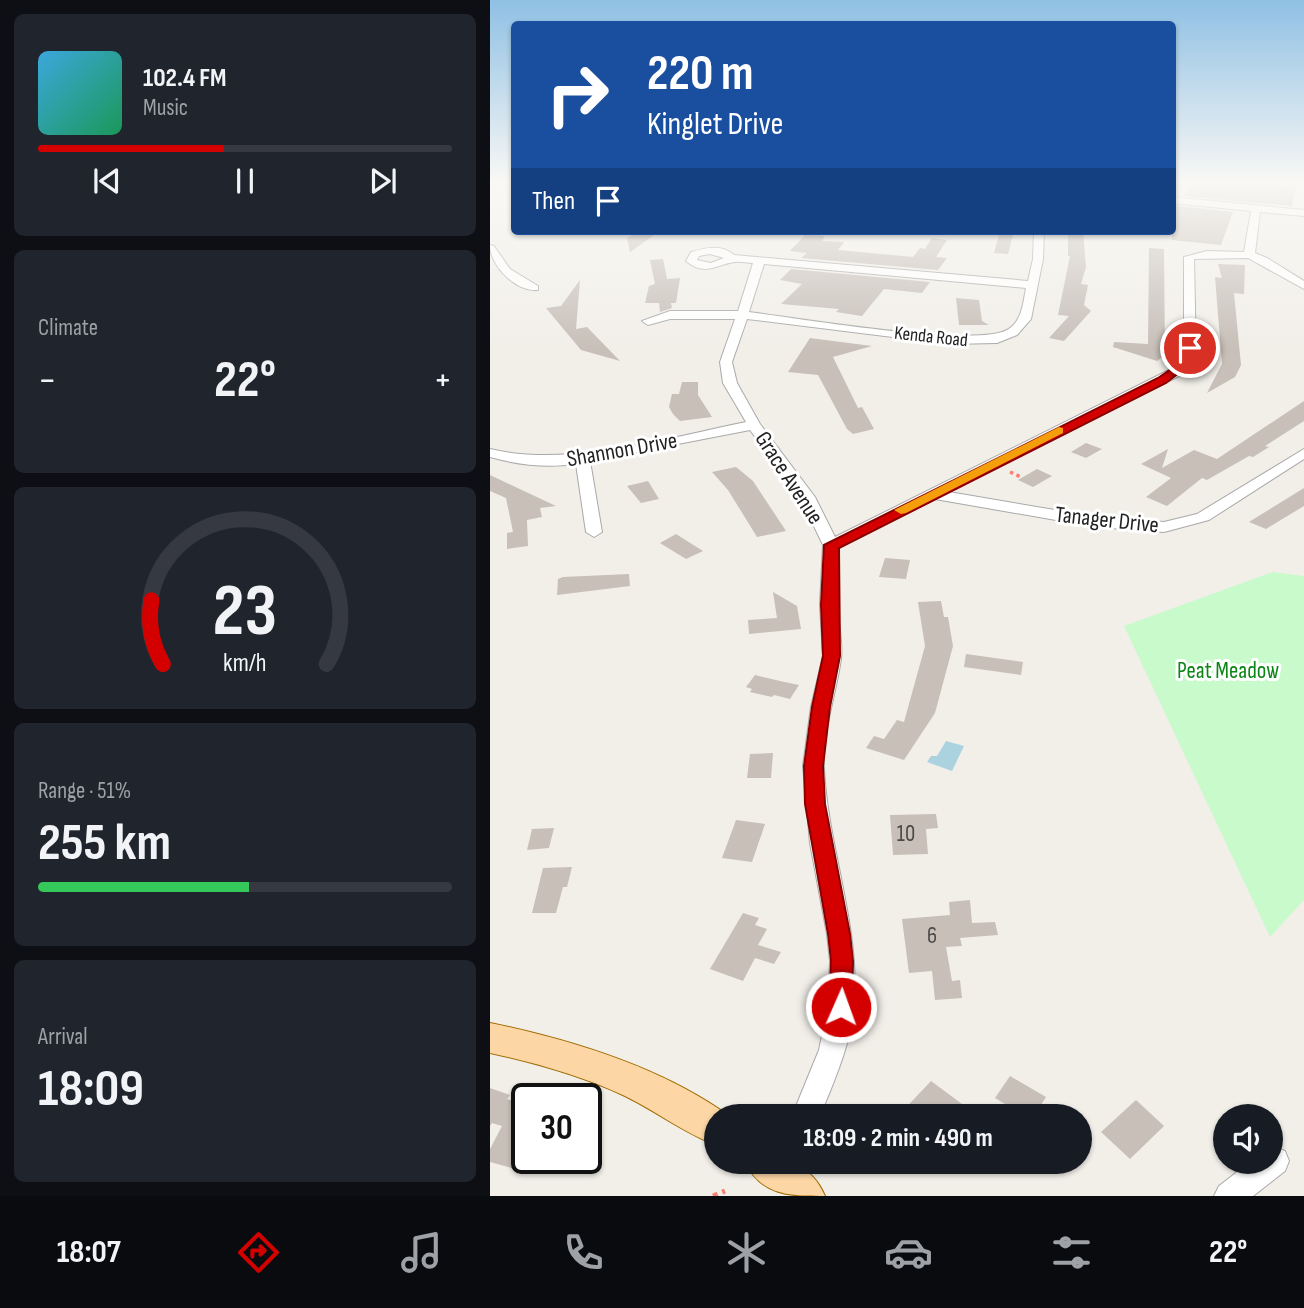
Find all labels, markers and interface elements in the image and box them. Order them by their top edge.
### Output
text: 220 m [647,45,753,104]
icon: right [532,49,623,140]
text: 102.4 FM [143,63,226,94]
text: Music [143,94,188,122]
text: Kinglet Drive [647,105,783,144]
icon: previous [88,162,126,200]
icon: pause [226,162,264,200]
icon: next [364,162,402,200]
icon: arrive [589,182,627,220]
text: Then [532,186,575,217]
text: Climate [38,314,98,342]
pin [1160,318,1220,378]
street label: Kenda Road [893,322,969,352]
icon: arrive [1171,329,1209,367]
text: 22° [214,349,276,412]
text: − [38,358,57,403]
text: + [433,358,452,403]
street label: Grace Avenue [749,426,829,530]
street label: Shannon Drive [565,427,679,473]
street label: Tanager Drive [1054,501,1160,539]
text: 23 [213,568,277,656]
text: km/h [223,648,267,679]
park label: Peat Meadow [1177,657,1279,685]
text: Range · 51% [38,777,131,805]
text: 255 km [38,812,171,875]
house number: 10 [897,820,915,848]
house number: 6 [927,922,937,950]
position arrow [804,970,878,1044]
text: Arrival [38,1023,87,1051]
text: 18:09 [38,1058,144,1121]
speed limit sign: 30 [511,1083,602,1174]
map controls [1213,1104,1283,1174]
button: sound [1213,1104,1283,1174]
text: 18:09 · 2 min · 490 m [803,1123,993,1154]
icon: directions [234,1228,283,1277]
icon: music [397,1228,446,1277]
icon: phone [559,1228,608,1277]
icon: climate [722,1228,771,1277]
icon: car [884,1228,933,1277]
icon: filters [1047,1228,1096,1277]
text: 18:07 [57,1233,121,1272]
text: 22° [1209,1233,1247,1272]

